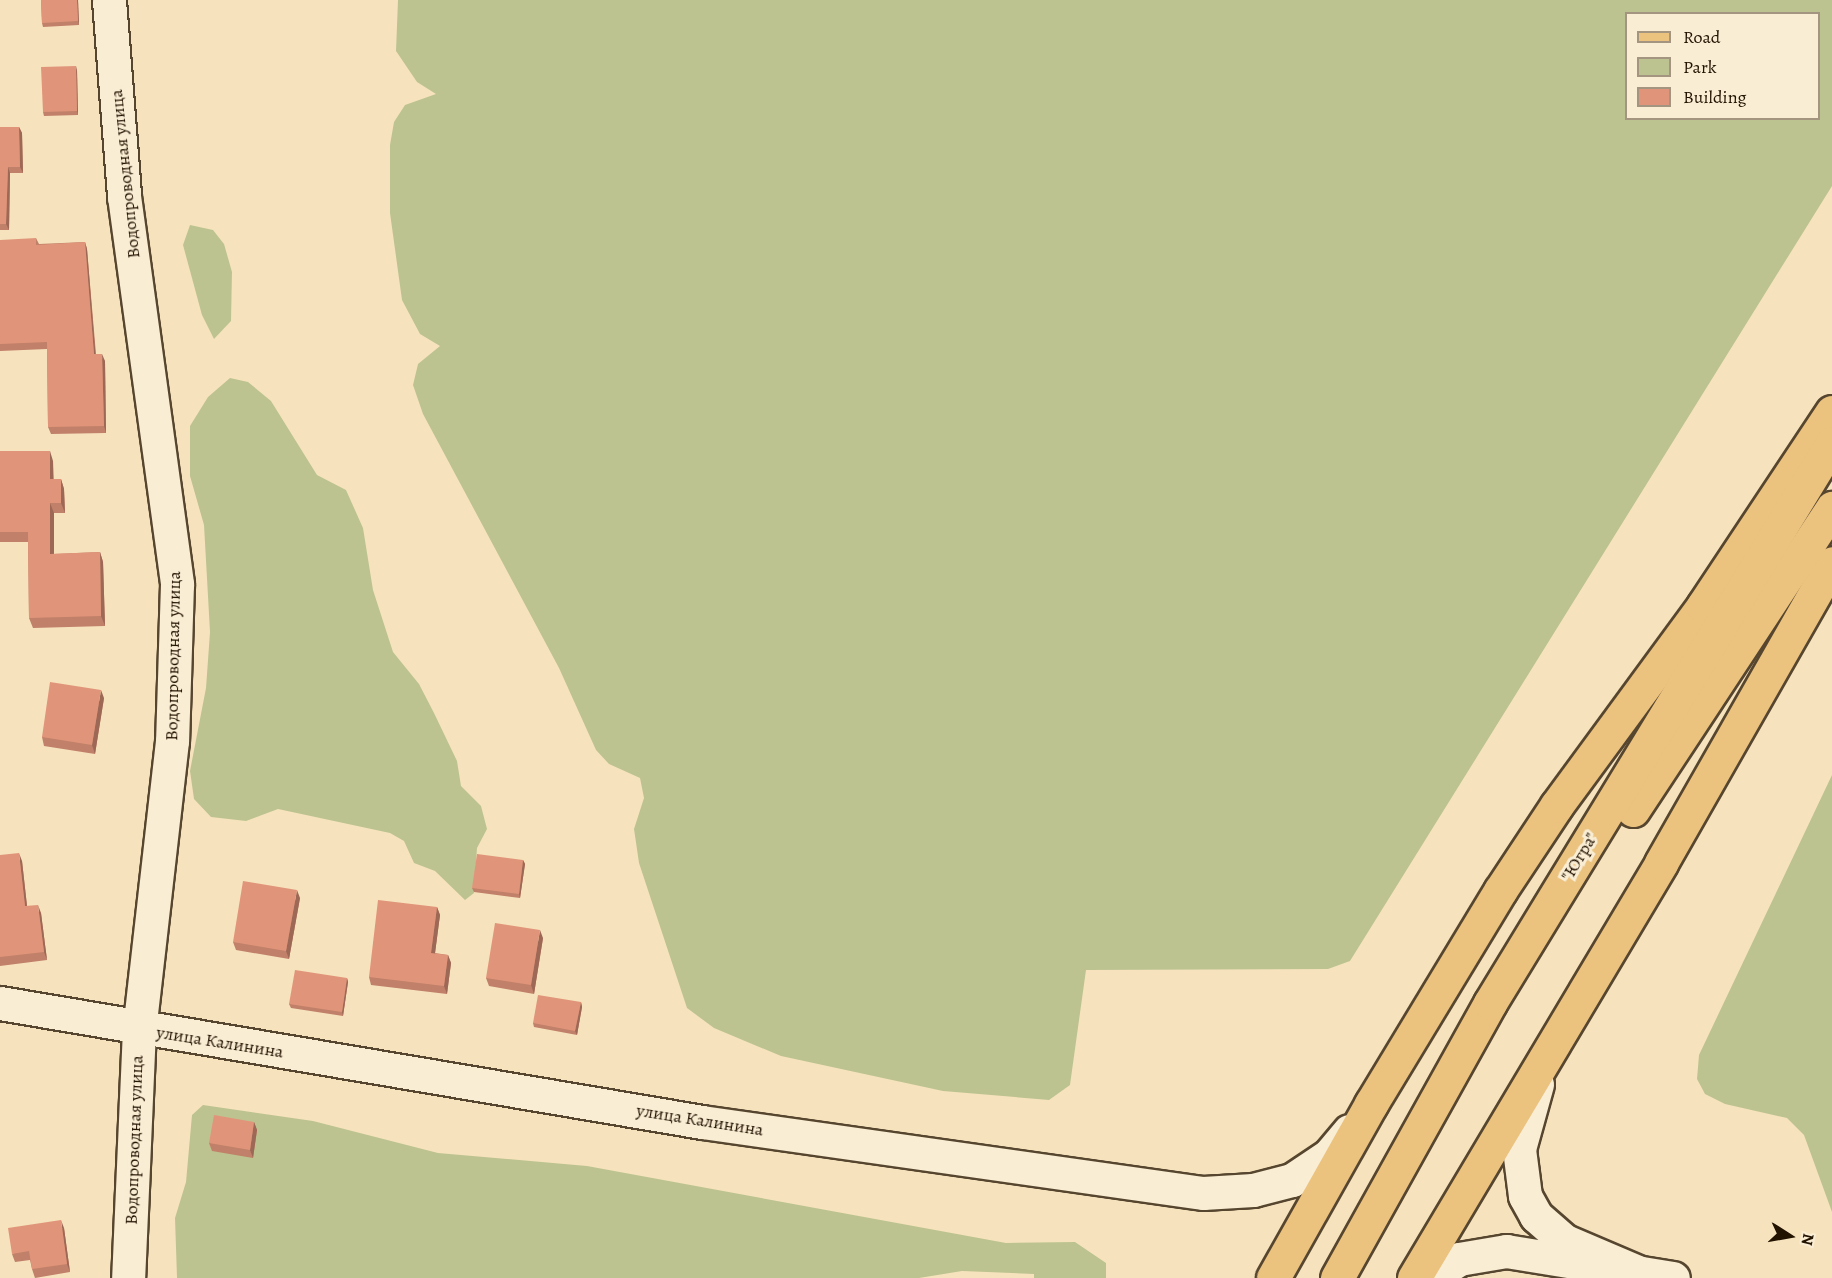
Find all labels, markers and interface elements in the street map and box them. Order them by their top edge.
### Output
legend [1625,12,1820,120]
text: Road [1683,25,1720,49]
text: Park [1683,55,1717,79]
text: Building [1683,85,1747,109]
street label: Водопроводная улица [105,88,145,260]
street label: Водопроводная улица [161,571,185,741]
street label: "Югра" [1556,829,1602,885]
street label: улица Калинина [155,1021,285,1063]
street label: Водопроводная улица [120,1055,148,1225]
street label: улица Калинина [635,1099,765,1141]
north arrow [1760,1206,1820,1266]
text: N [1796,1232,1820,1247]

